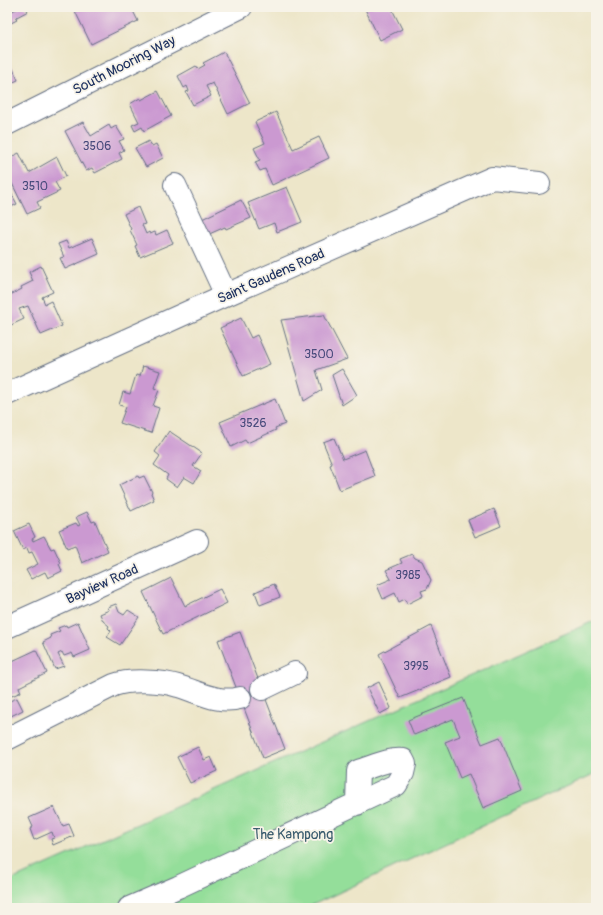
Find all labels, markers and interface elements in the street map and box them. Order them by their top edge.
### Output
street label: South Mooring Way [70,32,178,98]
house number: 3506 [83,139,111,154]
house number: 3510 [22,179,48,194]
street label: Saint Gaudens Road [215,245,327,307]
house number: 3500 [304,347,334,362]
house number: 3526 [240,416,266,431]
street label: Bayview Road [63,560,141,608]
house number: 3985 [395,568,421,583]
house number: 3995 [403,659,429,674]
park label: The Kampong [253,826,333,843]

